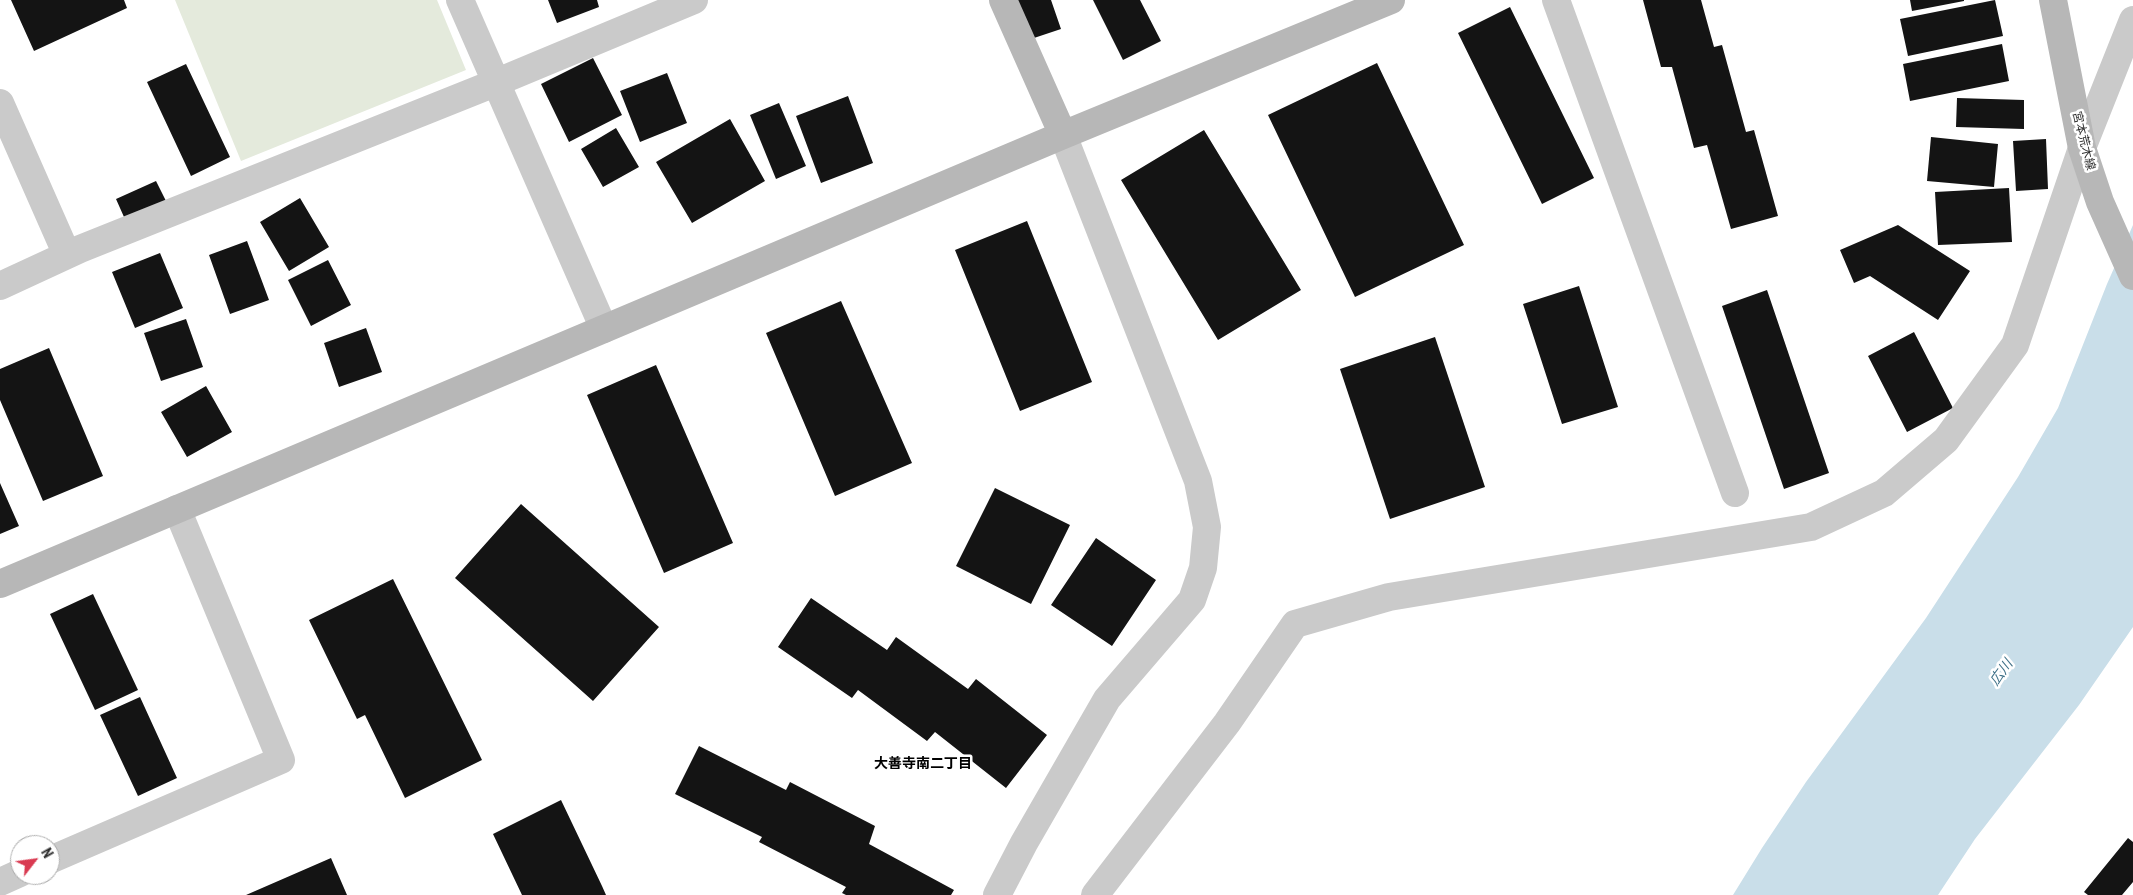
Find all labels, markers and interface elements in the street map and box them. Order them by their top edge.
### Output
street label: 宮本荒木線 [2069,110,2097,172]
water label: 広川 [1987,657,2017,689]
district label: 大善寺南二丁目 [874,756,972,772]
north arrow [10,835,60,885]
text: N [38,845,56,861]

